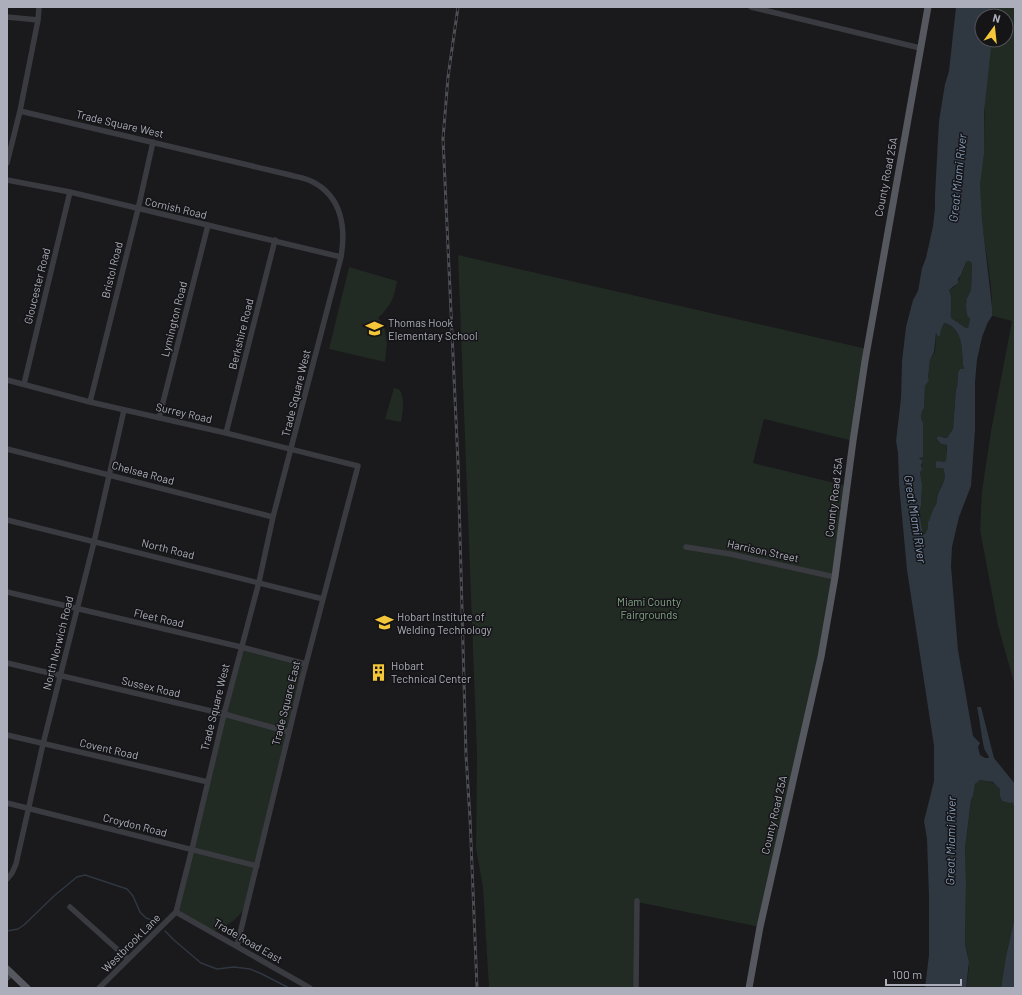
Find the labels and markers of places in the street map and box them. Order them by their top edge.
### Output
place label: Thomas Hook Elementary School [388,316,478,342]
school or university icon: Thomas Hook Elementary School [365,319,385,339]
place label: Hobart Institute of Welding Technology [397,610,492,636]
school or university icon: Hobart Institute of Welding Technology [374,613,394,633]
place label: Hobart Technical Center [391,659,471,685]
building icon: Hobart Technical Center [368,662,388,682]

